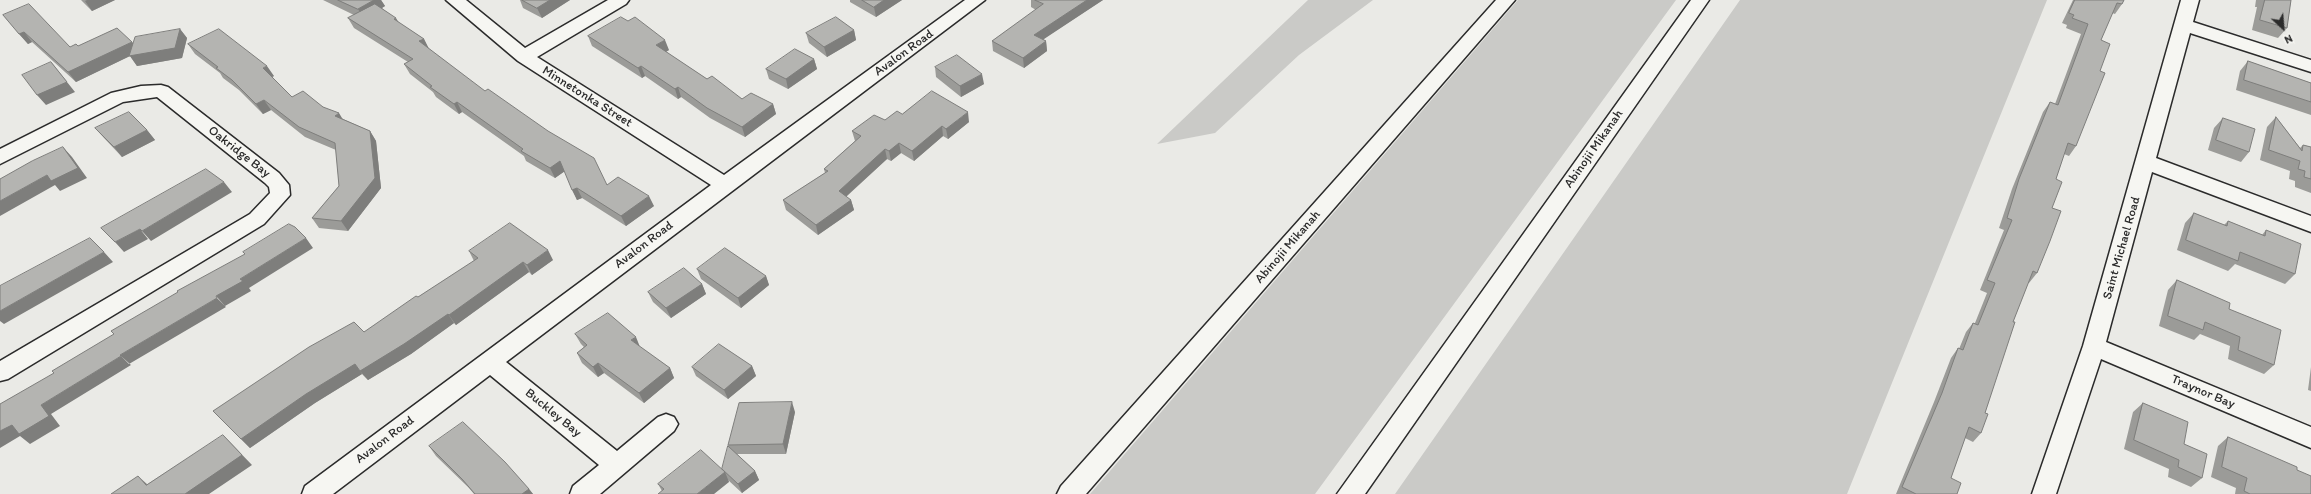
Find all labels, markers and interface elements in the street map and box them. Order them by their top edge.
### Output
north arrow [2263,8,2303,48]
street label: Avalon Road [871,26,937,80]
text: N [2282,32,2295,47]
street label: Minnetonka Street [539,63,635,131]
street label: Abinojii Mikanah [1561,107,1627,191]
street label: Oakridge Bay [205,123,273,181]
street label: Saint Michael Road [2100,195,2144,301]
street label: Abinojii Mikanah [1252,207,1324,287]
street label: Avalon Road [612,218,676,272]
street label: Traynor Bay [2169,372,2237,412]
street label: Buckley Bay [522,385,584,441]
street label: Avalon Road [353,413,417,467]

